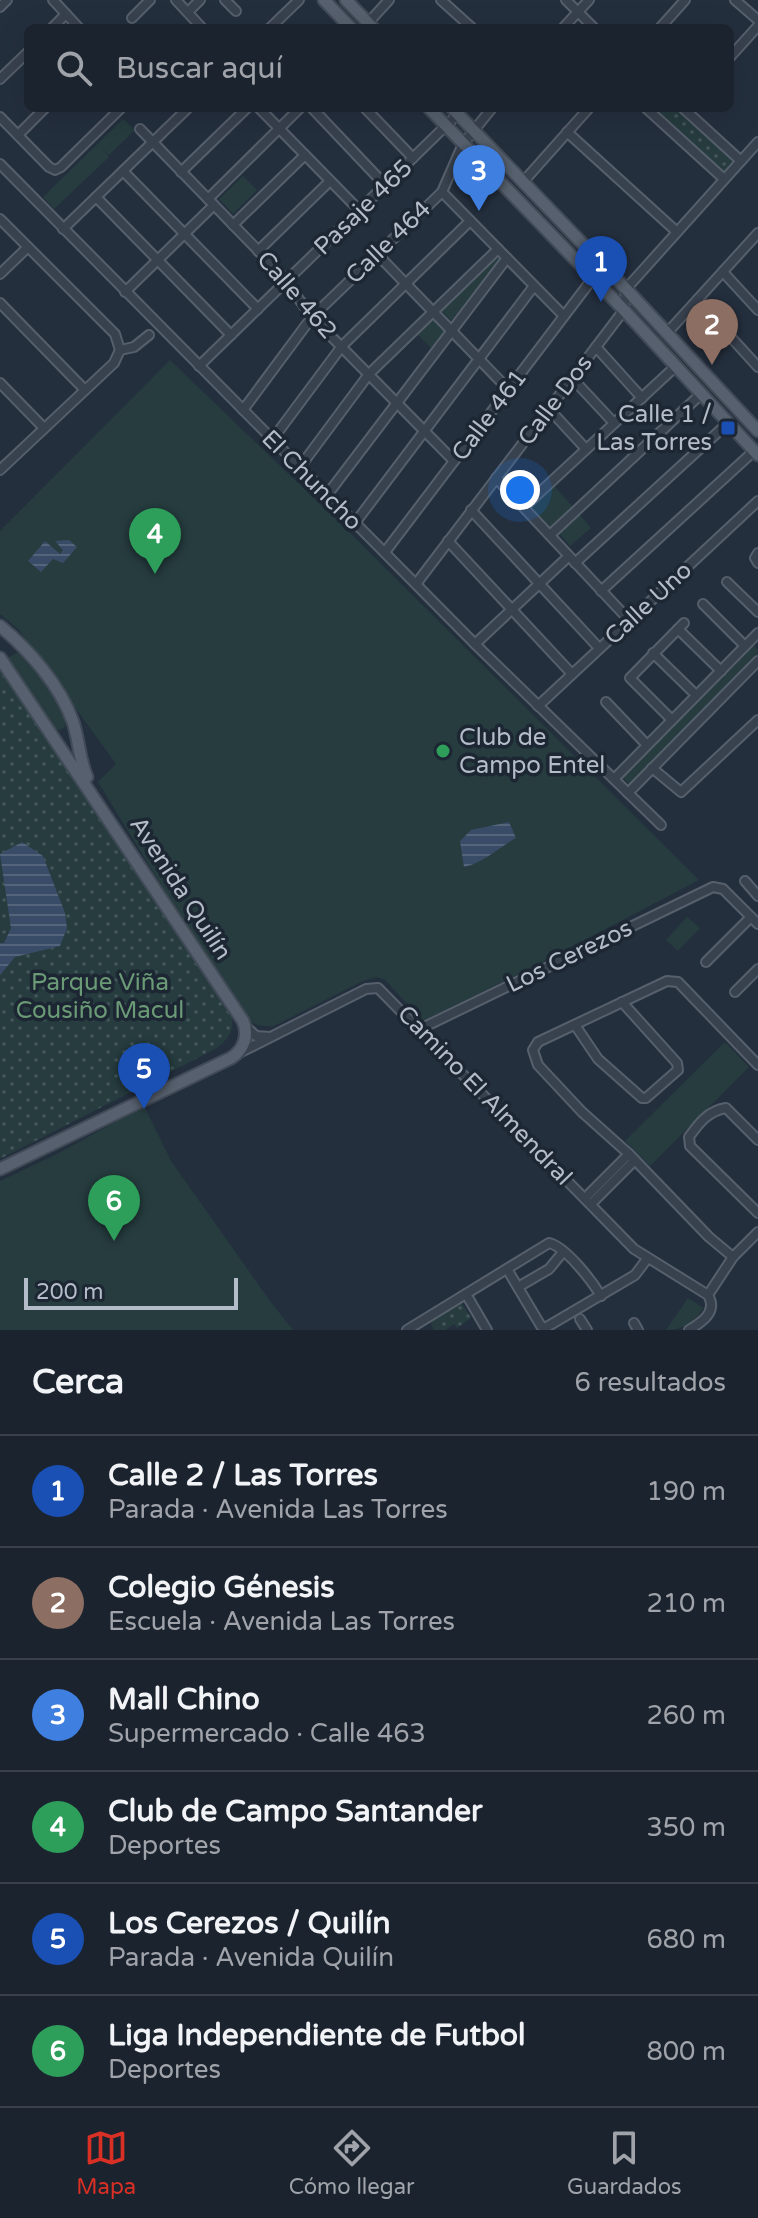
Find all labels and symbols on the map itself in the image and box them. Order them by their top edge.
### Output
pin: 3 [453,145,505,211]
street label: Pasaje 465 [308,153,418,261]
street label: Calle 464 [340,195,437,290]
pin: 1 [575,236,627,302]
street label: Calle 462 [251,245,343,345]
pin: 2 [686,299,738,365]
street label: Calle Dos [512,349,599,451]
street label: Calle 461 [446,364,533,467]
place label: Calle 1 / Las Torres [596,400,712,457]
marker: Calle 1 / Las Torres [719,419,737,437]
street label: El Chuncho [255,424,368,537]
your location [500,470,540,510]
pin: 4 [129,508,181,574]
street label: Calle Uno [599,556,698,651]
place label: Club de Campo Entel [459,723,605,780]
marker: Club de Campo Entel [434,742,452,760]
street label: Avenida Quilín [123,811,238,965]
street label: Los Cerezos [501,913,637,999]
park label: Parque Viña Cousiño Macul [16,968,184,1025]
street label: Camino El Almendral [391,999,578,1191]
pin: 5 [118,1043,170,1109]
pin: 6 [88,1175,140,1241]
scale bar [24,1274,238,1310]

